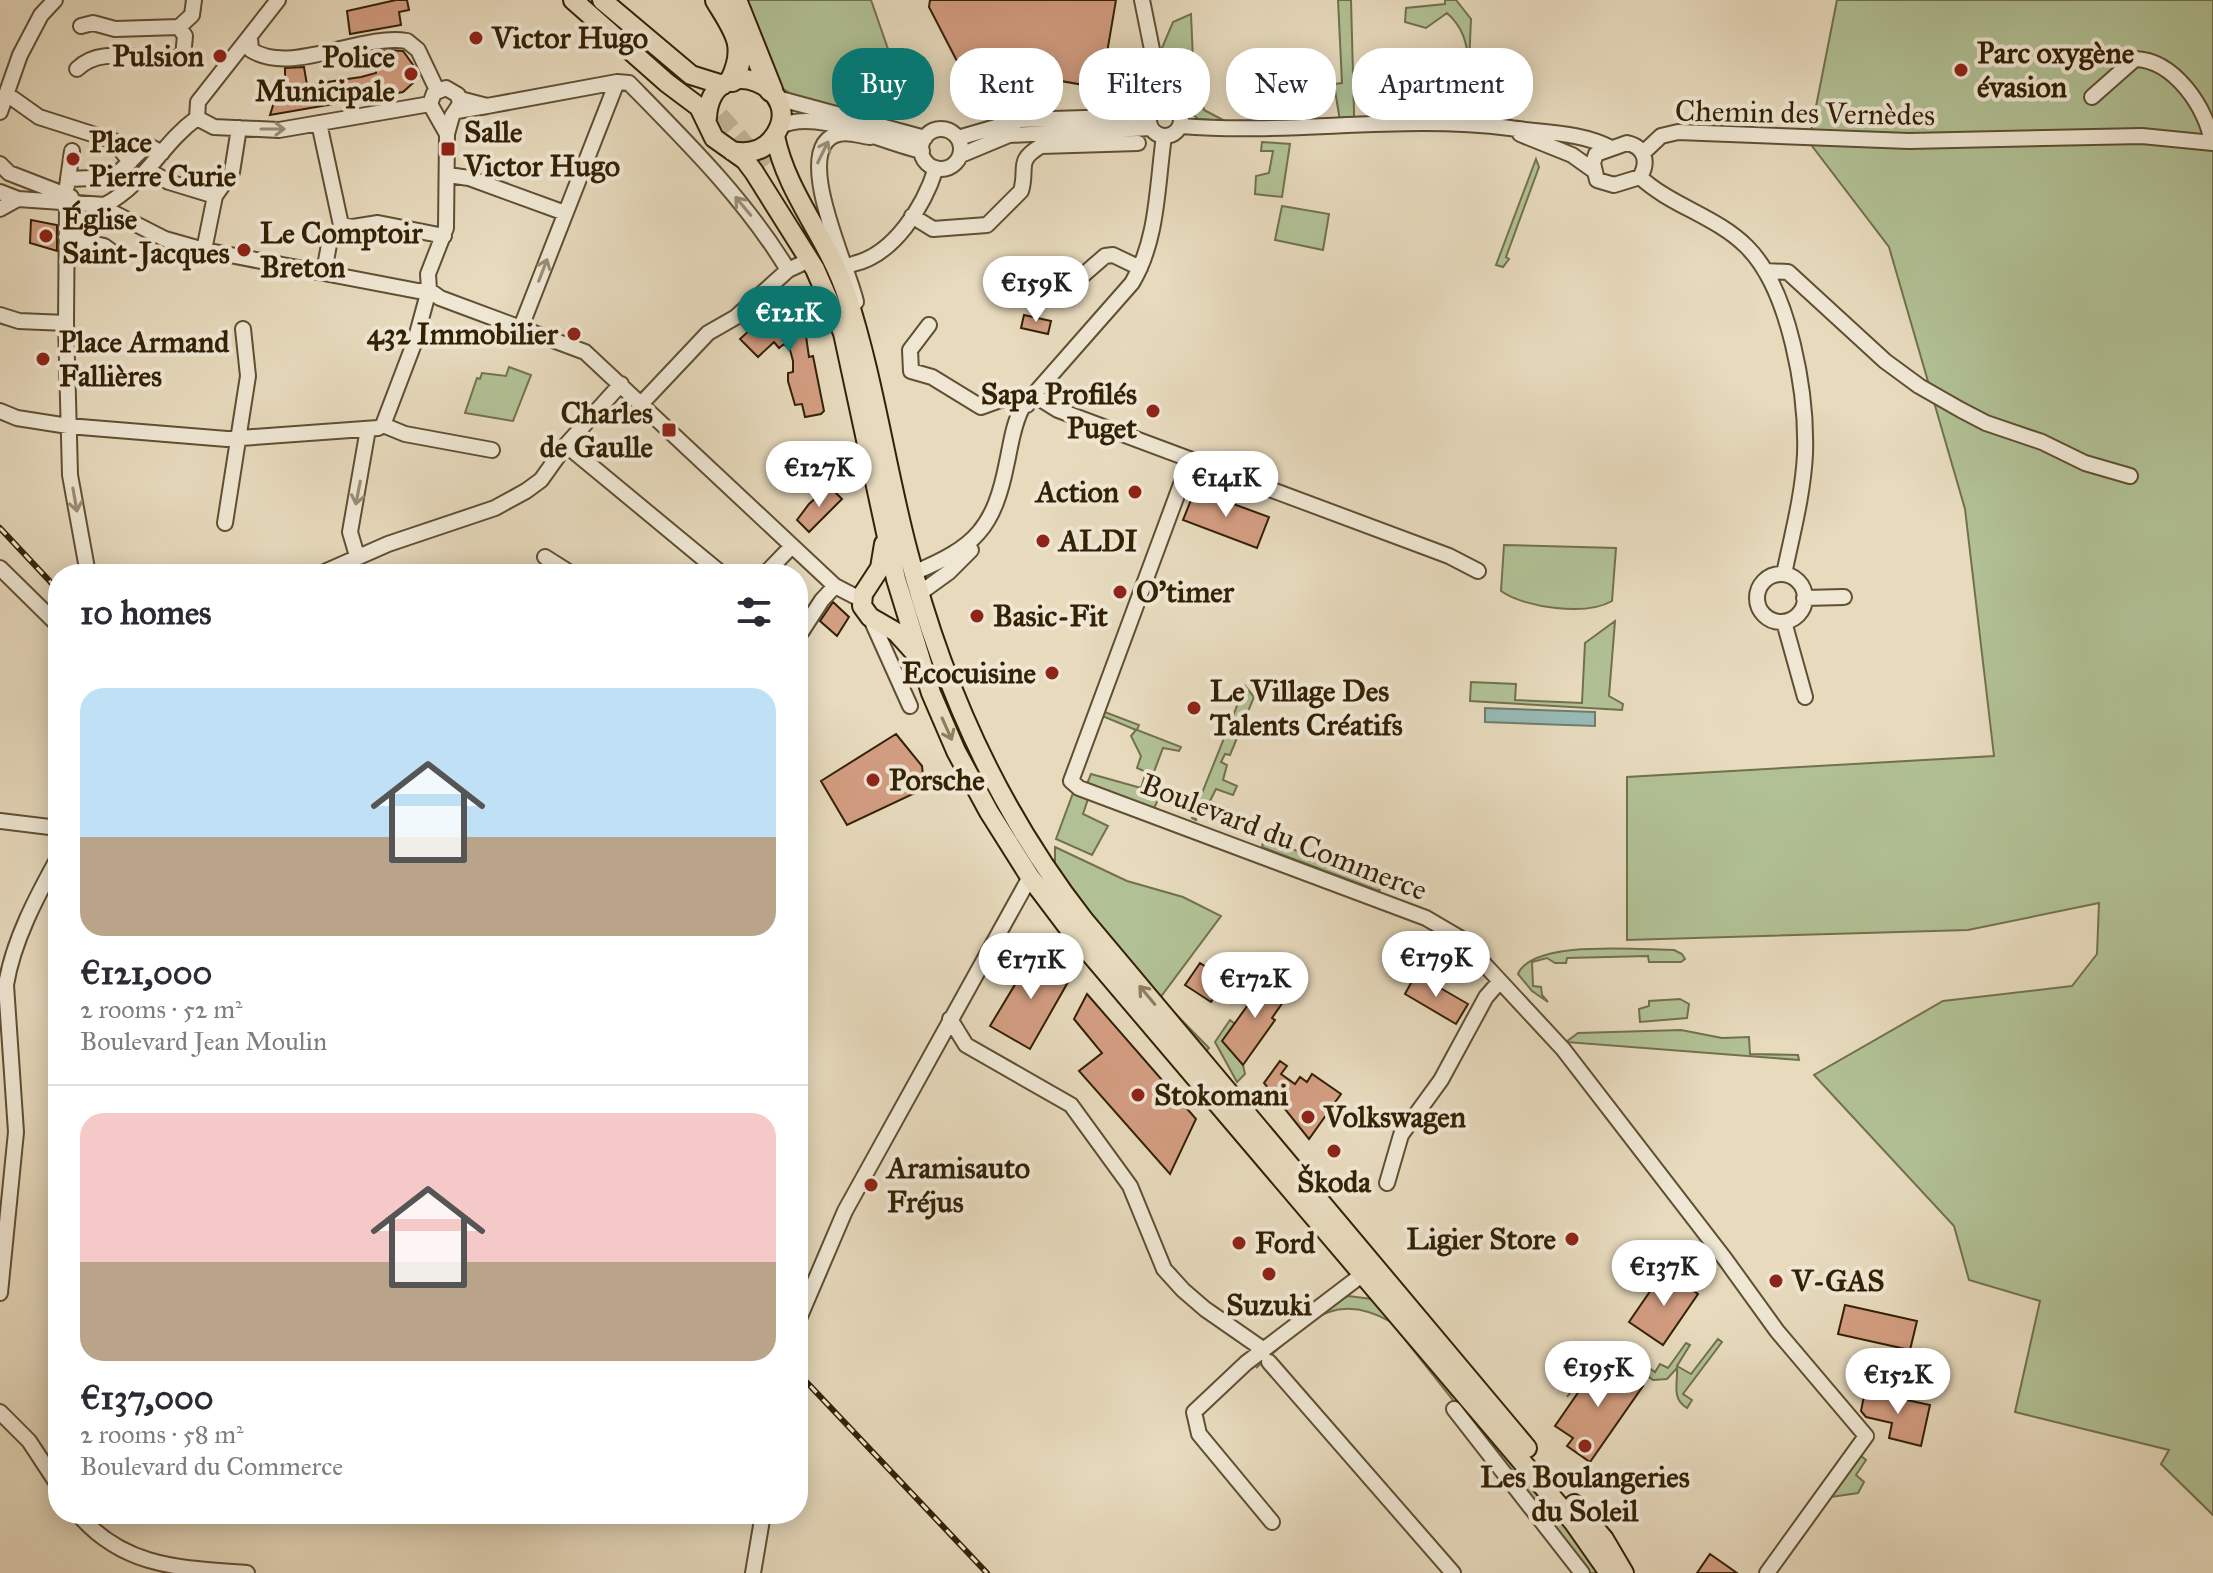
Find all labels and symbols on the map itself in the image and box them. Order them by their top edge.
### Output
place label: Victor Hugo [491,20,648,56]
marker: Victor Hugo [467,29,485,47]
place label: Parc oxygène évasion [1977,35,2135,105]
place label: Pulsion [112,38,205,74]
place label: Police Municipale [255,39,395,109]
marker: Pulsion [211,47,229,65]
marker: Parc oxygène évasion [1952,61,1970,79]
marker: Police Municipale [402,65,420,83]
street label: Chemin des Vernèdes [1675,93,1935,133]
place label: Salle Victor Hugo [463,114,620,184]
one-way arrow [259,121,286,137]
place label: Place Pierre Curie [89,124,237,194]
marker: Salle Victor Hugo [439,140,457,158]
one-way arrow [816,141,831,164]
marker: Place Pierre Curie [64,150,82,168]
one-way arrow [734,197,752,217]
place label: Église Saint-Jacques [62,200,230,272]
place label: Le Comptoir Breton [260,215,423,285]
marker: Église Saint-Jacques [37,227,55,245]
marker: Le Comptoir Breton [235,241,253,259]
pin: €159K [980,256,1092,324]
one-way arrow [537,258,551,283]
pin: €121K [733,286,845,354]
place label: 432 Immobilier [367,316,559,352]
place label: Place Armand Fallières [59,324,230,394]
marker: 432 Immobilier [565,325,583,343]
marker: Place Armand Fallières [34,350,52,368]
place label: Sapa Profilés Puget [981,376,1137,446]
place label: Charles de Gaulle [540,395,654,465]
marker: Sapa Profilés Puget [1144,402,1162,420]
marker: Charles de Gaulle [660,421,678,439]
pin: €127K [763,441,875,509]
pin: €141K [1170,451,1282,519]
place label: Action [1034,474,1120,510]
one-way arrow [350,479,365,505]
marker: Action [1126,483,1144,501]
one-way arrow [68,487,83,513]
place label: ALDI [1057,523,1138,559]
marker: ALDI [1034,532,1052,550]
place label: O'timer [1136,574,1235,610]
marker: O'timer [1111,583,1129,601]
place label: Basic-Fit [993,598,1108,634]
marker: Basic-Fit [968,607,986,625]
place label: Ecocuisine [902,655,1037,691]
marker: Ecocuisine [1043,664,1061,682]
place label: Le Village Des Talents Créatifs [1210,673,1403,743]
marker: Le Village Des Talents Créatifs [1185,699,1203,717]
one-way arrow [940,717,955,741]
place label: Porsche [889,762,985,798]
street label: Boulevard du Commerce [1136,766,1432,908]
marker: Porsche [864,771,882,789]
pin: €179K [1380,931,1492,999]
pin: €171K [975,933,1087,1001]
pin: €172K [1199,952,1311,1020]
one-way arrow [1138,985,1156,1006]
place label: Stokomani [1154,1077,1289,1113]
marker: Stokomani [1129,1086,1147,1104]
place label: Volkswagen [1323,1099,1467,1135]
marker: Volkswagen [1299,1108,1317,1126]
marker: Škoda [1325,1142,1343,1160]
place label: Aramisauto Fréjus [885,1150,1030,1220]
place label: Škoda [1297,1163,1372,1200]
marker: Aramisauto Fréjus [862,1176,880,1194]
place label: Ligier Store [1407,1221,1556,1257]
place label: Ford [1255,1225,1316,1261]
marker: Ligier Store [1563,1230,1581,1248]
marker: Ford [1230,1234,1248,1252]
pin: €137K [1608,1240,1720,1308]
place label: V-GAS [1791,1263,1885,1299]
marker: Suzuki [1260,1265,1278,1283]
marker: V-GAS [1767,1272,1785,1290]
place label: Suzuki [1226,1287,1312,1323]
pin: €195K [1542,1341,1654,1409]
pin: €152K [1842,1348,1954,1416]
marker: Les Boulangeries du Soleil [1576,1437,1594,1455]
place label: Les Boulangeries du Soleil [1480,1459,1690,1529]

